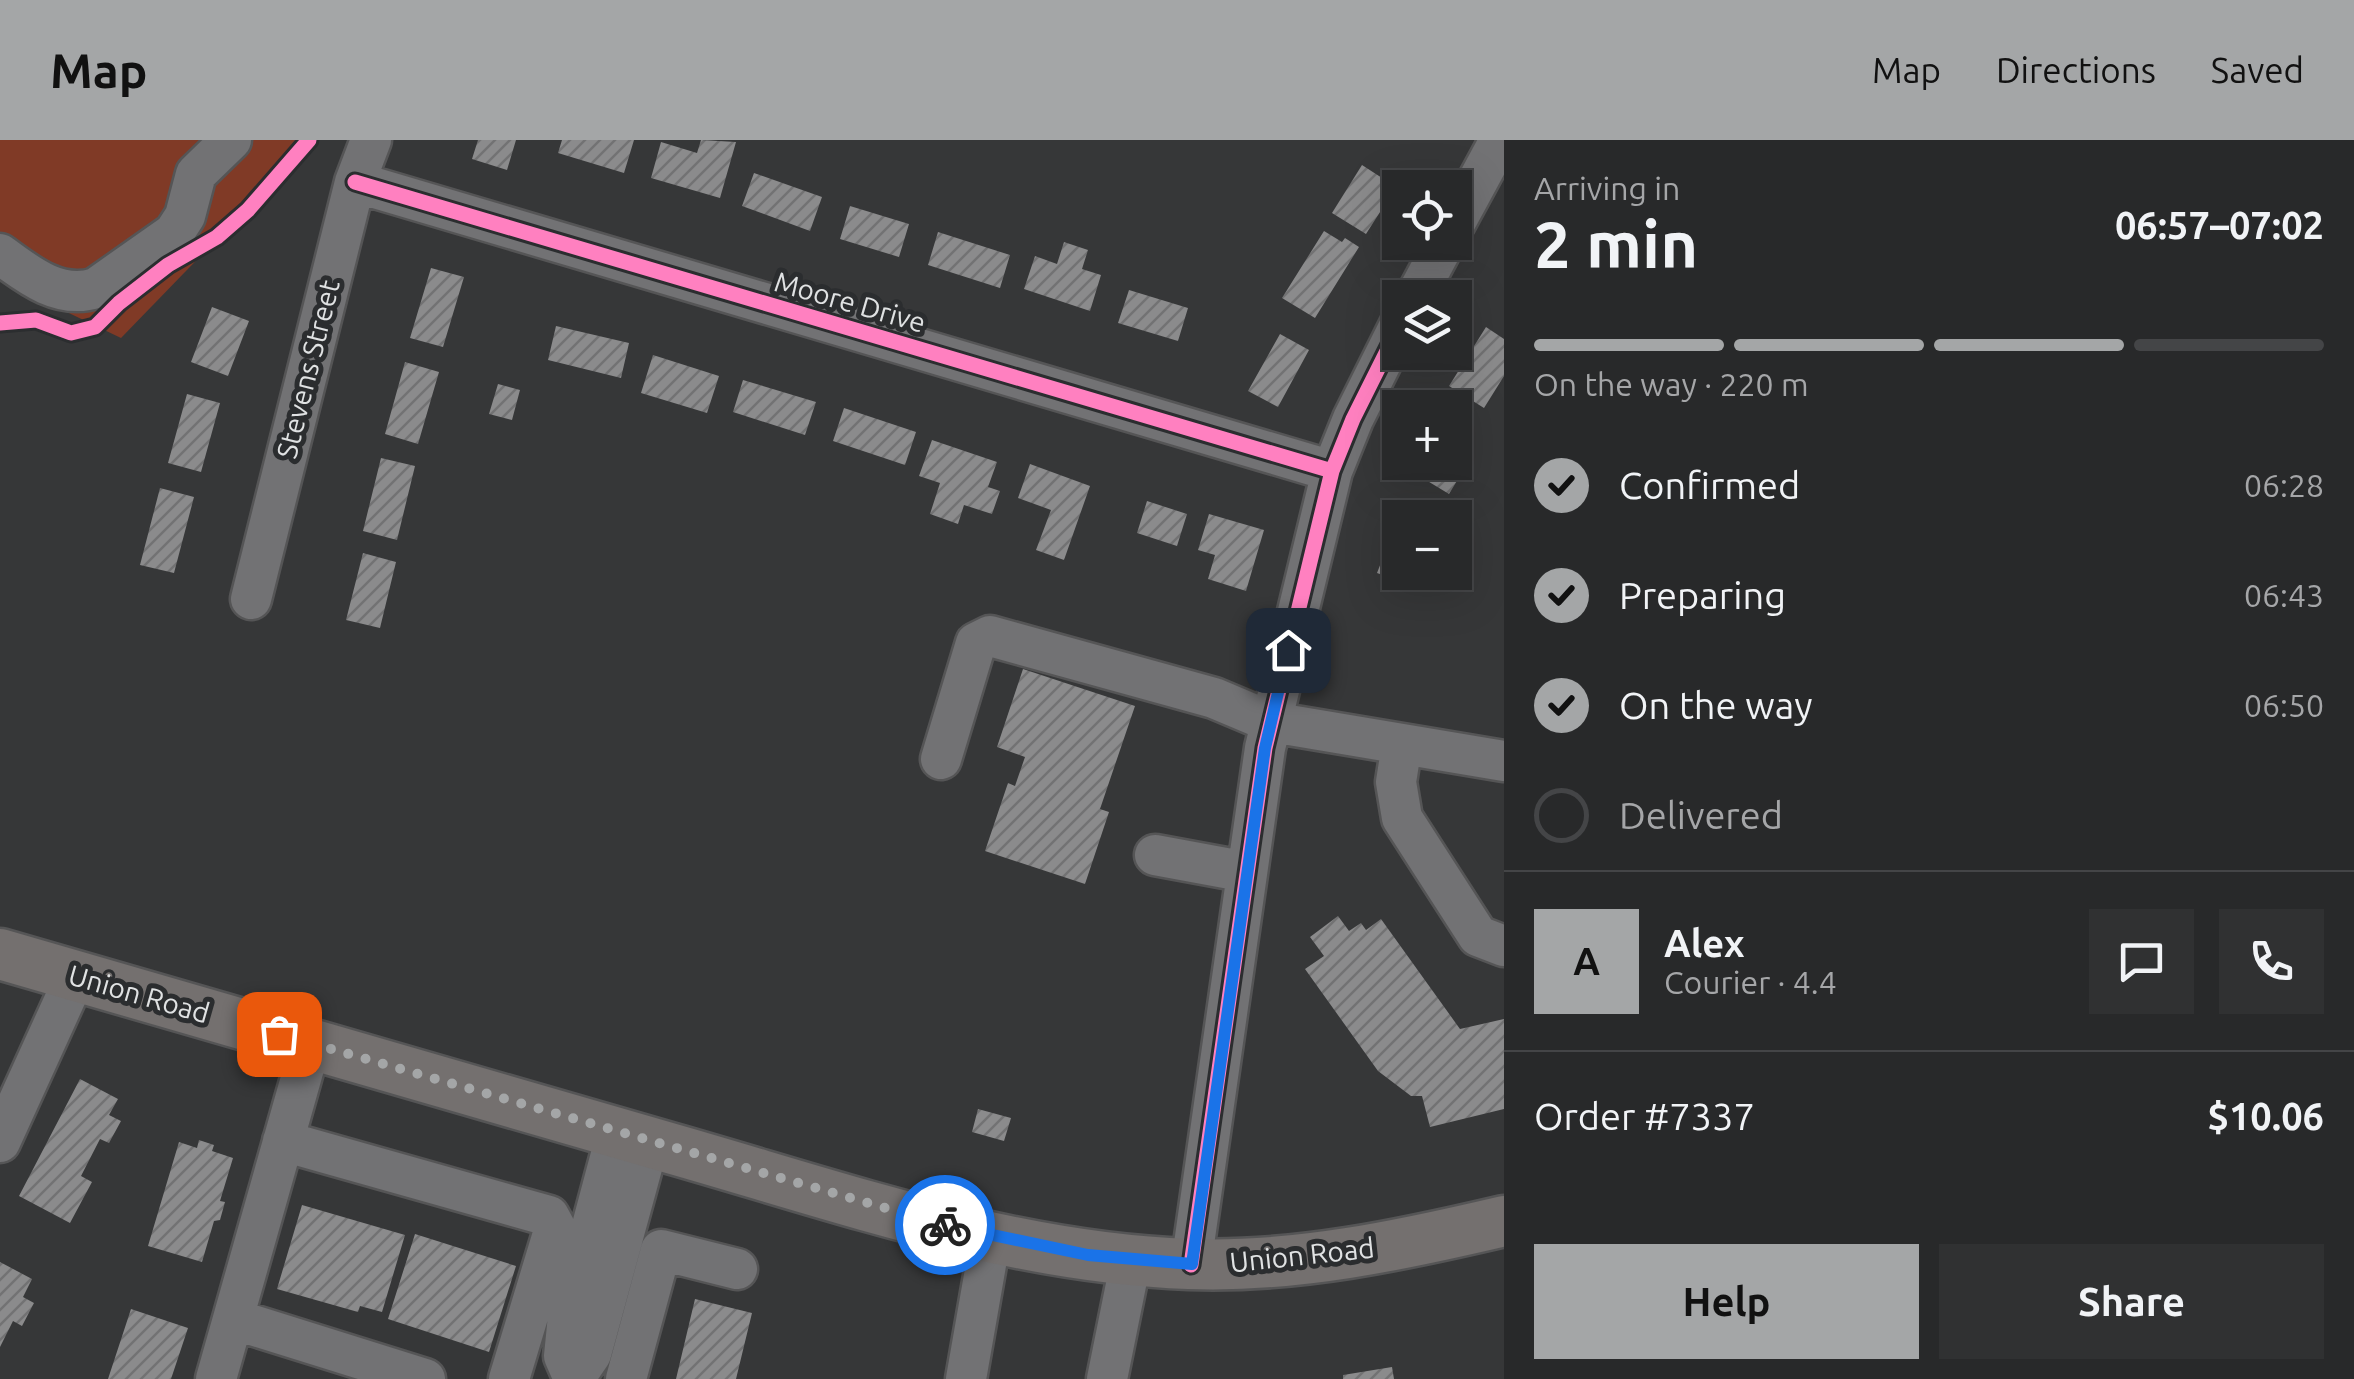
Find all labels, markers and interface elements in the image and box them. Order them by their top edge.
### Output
text: Map [50,43,148,97]
text: Map [1872,50,1941,90]
text: Directions [1996,50,2156,90]
text: Saved [2211,50,2304,90]
map controls [1382,170,1472,590]
button: locate [1382,170,1472,260]
text: Arriving in [1534,170,1680,206]
text: 06:57–07:02 [2115,204,2324,246]
text: 2 min [1534,207,1698,280]
street label: Moore Drive [771,265,929,338]
street label: Stevens Street [270,276,345,461]
button: layers [1382,280,1472,370]
text: On the way · 220 m [1534,366,1809,402]
button: + [1382,390,1472,480]
icon: check [1534,458,1589,513]
text: Confirmed [1619,464,1800,506]
text: 06:28 [2244,467,2324,503]
button: − [1382,500,1472,590]
icon: check [1534,568,1589,623]
text: Preparing [1619,574,1786,616]
text: 06:43 [2244,577,2324,613]
pin [1246,608,1331,693]
icon: home [1261,623,1316,678]
icon: check [1534,678,1589,733]
text: On the way [1619,684,1812,726]
text: 06:50 [2244,687,2324,723]
text: Delivered [1619,794,1783,836]
button: chat [2089,909,2194,1014]
button: phone [2219,909,2324,1014]
text: Alex [1664,922,1745,964]
text: A [1573,940,1600,982]
street label: Union Road [65,959,213,1028]
text: Courier · 4.4 [1664,964,1837,1000]
pin [237,992,322,1077]
icon: bag [252,1007,307,1062]
text: Order #7337 [1534,1095,1755,1137]
text: $10.06 [2207,1095,2324,1137]
courier [895,1175,995,1275]
icon: bike [918,1198,973,1253]
street label: Union Road [1228,1231,1376,1278]
button: Help [1534,1244,1919,1359]
button: Share [1939,1244,2324,1359]

